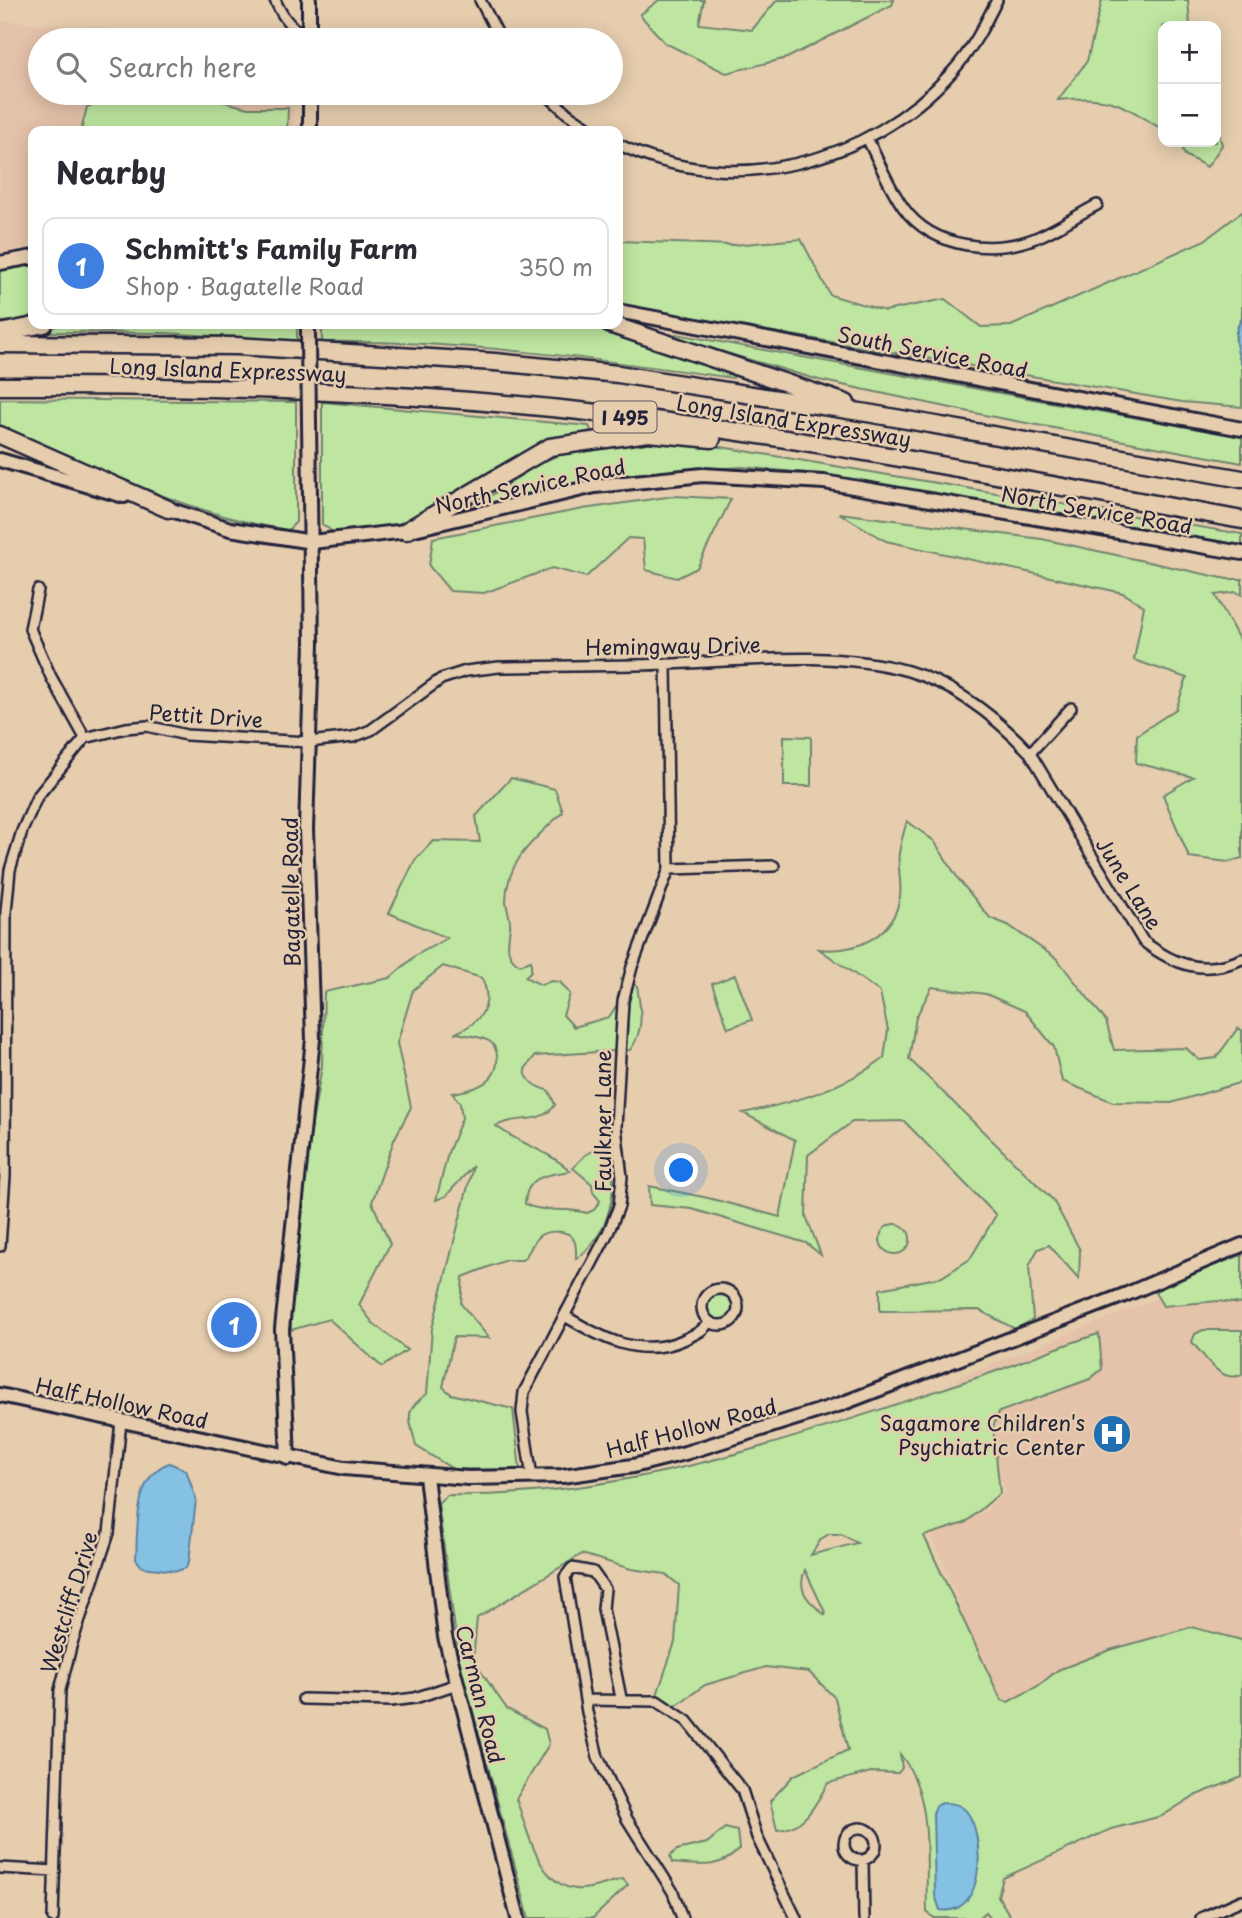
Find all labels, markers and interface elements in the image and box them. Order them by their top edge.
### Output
map controls [1158,21,1221,147]
button: + [1158,21,1221,84]
search box [28,28,623,105]
text: Search here [108,47,257,86]
icon: search [52,48,90,86]
button: − [1158,84,1221,147]
text: Nearby [56,149,166,194]
text: Schmitt's Family Farm [125,229,418,268]
text: 1 [76,249,87,284]
text: 350 m [518,249,593,284]
text: Shop · Bagatelle Road [125,268,364,303]
street label: South Service Road [835,317,1031,385]
street label: Long Island Expressway [109,349,347,389]
street label: Long Island Expressway [674,386,914,454]
road number: I 495 [594,402,656,432]
street label: North Service Road [432,449,628,521]
street label: North Service Road [999,476,1195,542]
street label: Hemingway Drive [585,627,761,663]
street label: Pettit Drive [148,695,264,735]
street label: Bagatelle Road [273,817,307,967]
street label: June Lane [1089,830,1171,936]
street label: Faulkner Lane [586,1050,618,1192]
your location [664,1153,698,1187]
pin: 1 [211,1299,257,1351]
street label: Half Hollow Road [33,1368,211,1436]
street label: Half Hollow Road [602,1389,780,1465]
place label: Sagamore Children's Psychiatric Center [879,1406,1085,1462]
hospital icon: Sagamore Children's Psychiatric Center [1091,1413,1133,1455]
street label: Westcliff Drive [31,1527,105,1677]
street label: Carman Road [448,1621,514,1767]

